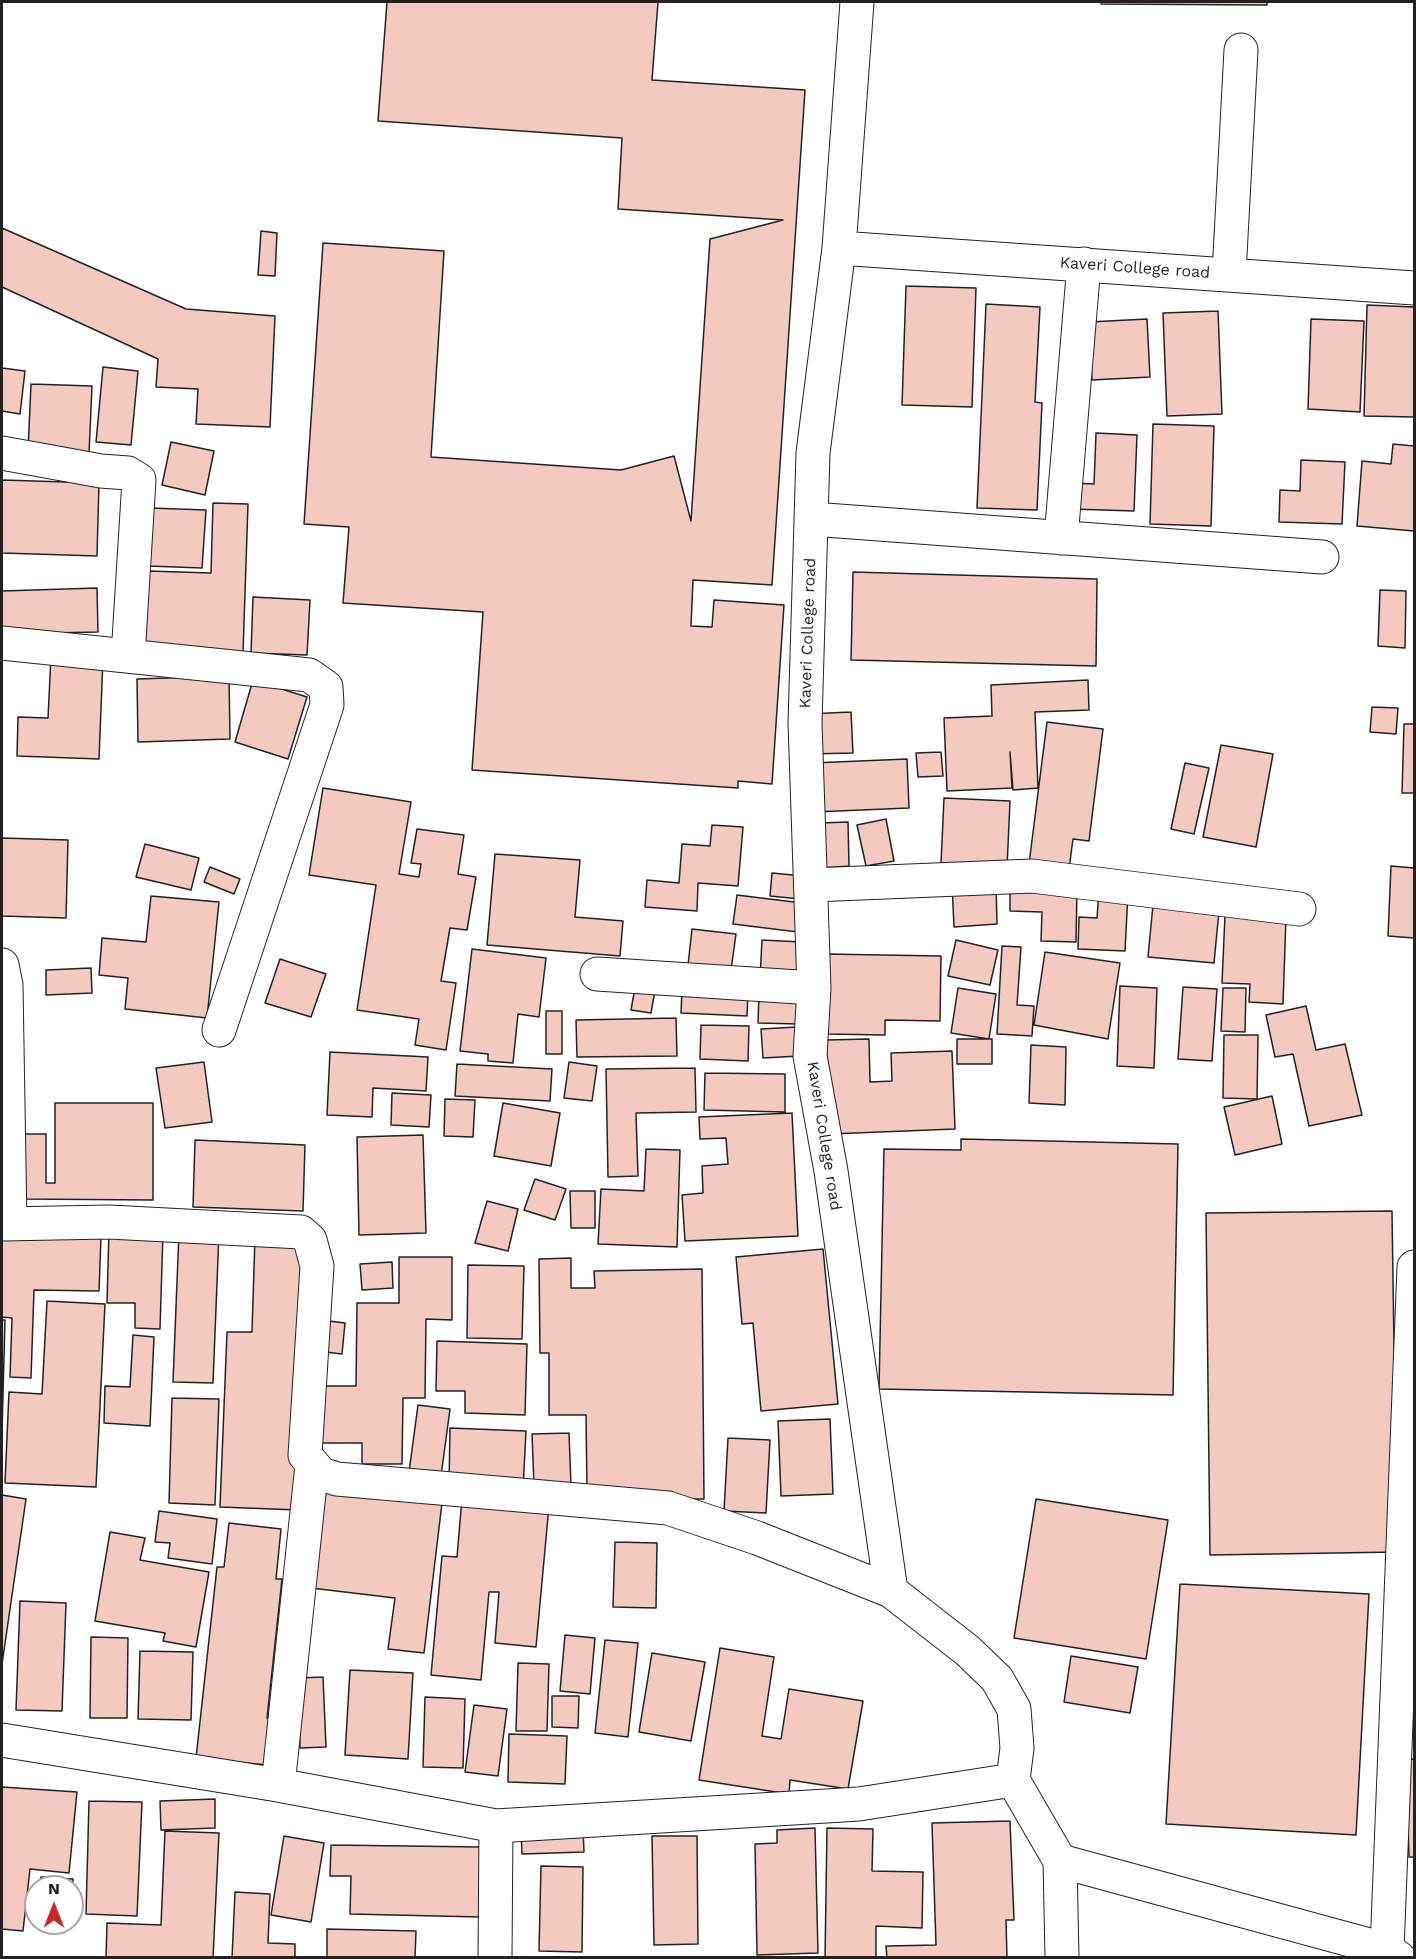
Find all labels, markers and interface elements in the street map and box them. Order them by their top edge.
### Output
street label: Kaveri College road [1059,253,1211,283]
street label: Kaveri College road [796,557,820,709]
street label: Kaveri College road [803,1060,845,1212]
north arrow [24,1875,84,1935]
text: N [48,1879,60,1898]

